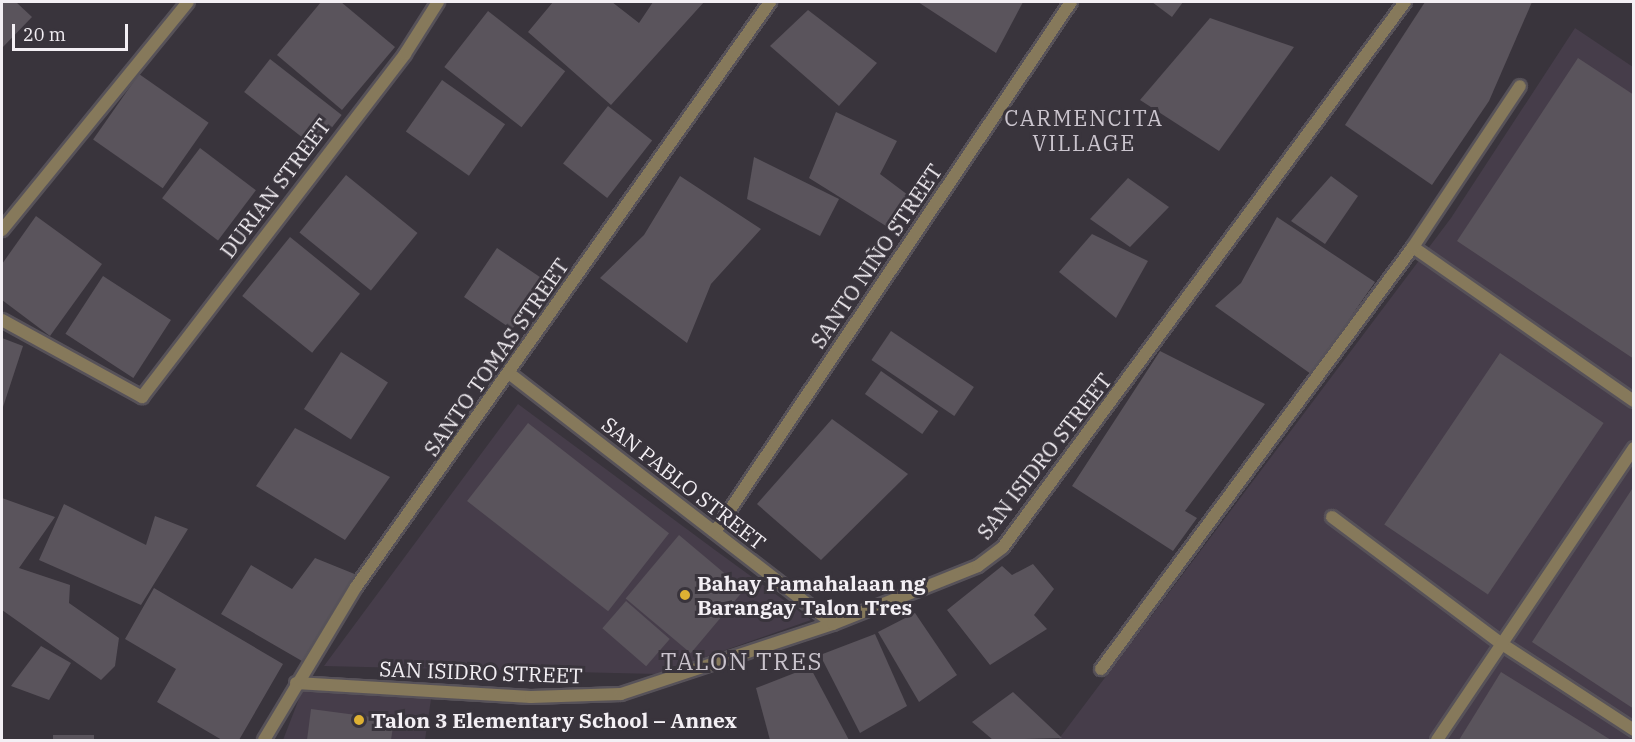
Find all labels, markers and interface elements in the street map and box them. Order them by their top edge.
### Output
scale bar [15,12,130,50]
text: 20 m [23,23,66,46]
district label: CARMENCITA VILLAGE [1004,104,1164,156]
street label: DURIAN STREET [214,113,336,263]
street label: SANTO NIÑO STREET [805,159,947,353]
street label: SANTO TOMAS STREET [418,253,574,461]
street label: SAN ISIDRO STREET [971,368,1117,544]
street label: SAN PABLO STREET [597,411,771,555]
place label: Bahay Pamahalaan ng Barangay Talon Tres [697,570,926,620]
marker: Bahay Pamahalaan ng Barangay Talon Tres [678,588,692,602]
district label: TALON TRES [661,648,823,676]
street label: SAN ISIDRO STREET [379,656,583,688]
place label: Talon 3 Elementary School – Annex [371,707,737,733]
marker: Talon 3 Elementary School – Annex [352,713,366,727]

